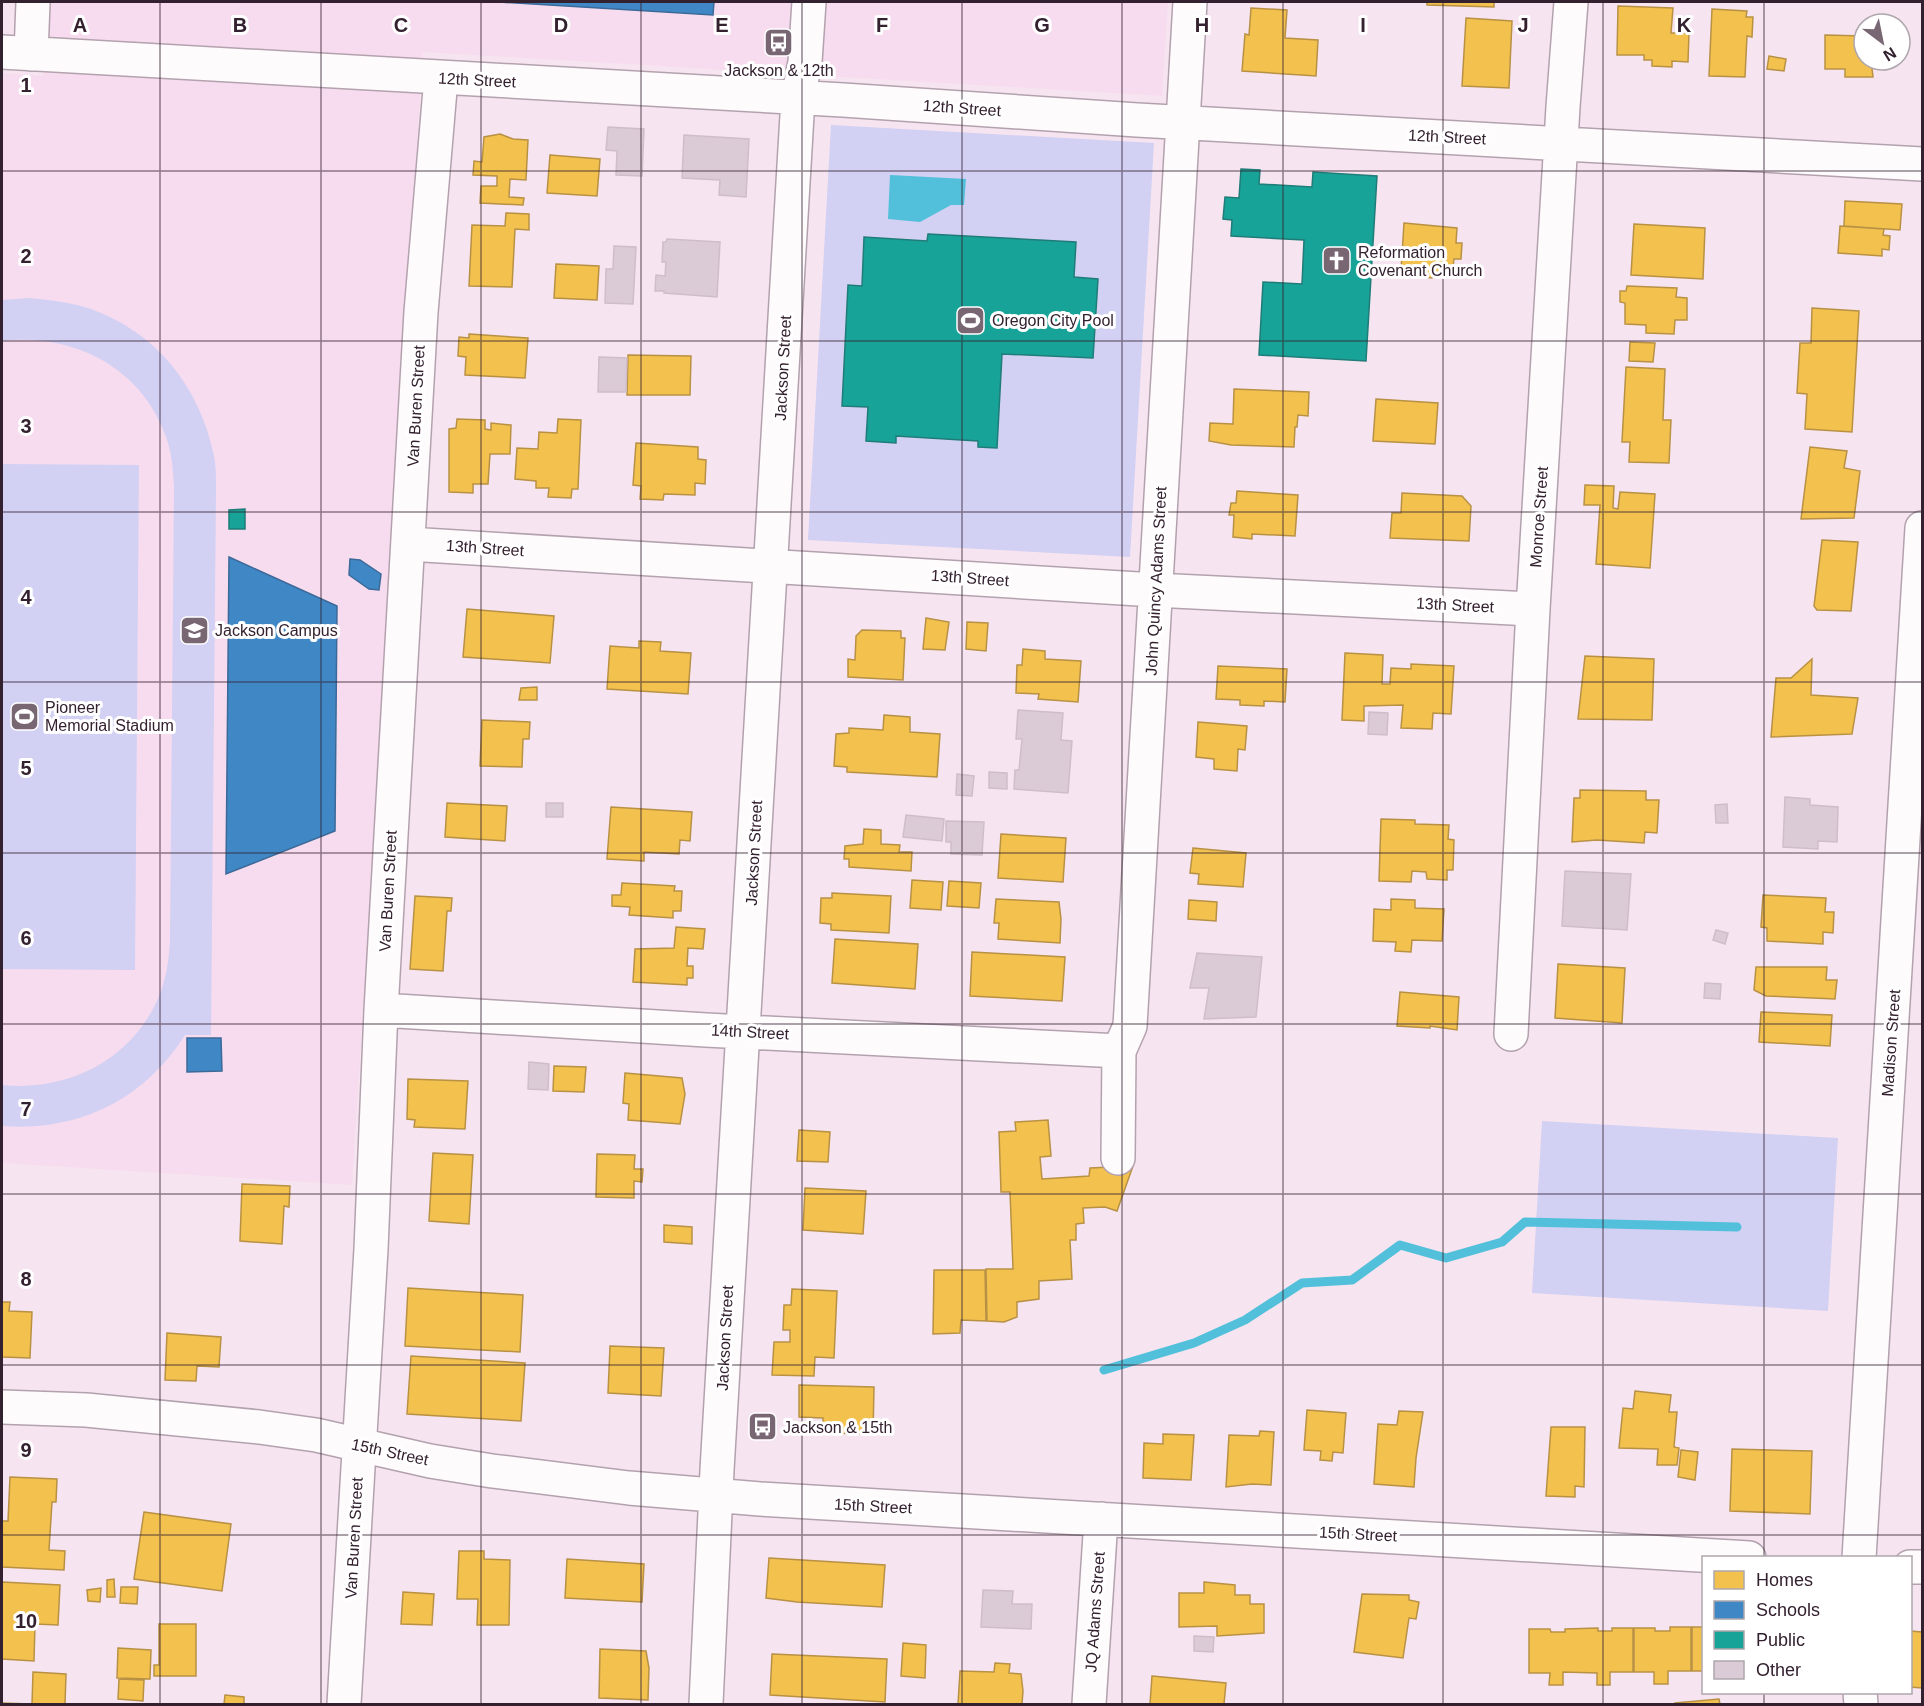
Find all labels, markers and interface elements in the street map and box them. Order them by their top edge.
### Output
north arrow [1852,12,1912,72]
text: A [73,14,87,36]
text: B [233,14,247,36]
text: C [394,14,408,36]
text: D [554,14,568,36]
text: E [715,14,729,36]
text: F [876,14,888,36]
text: G [1034,14,1050,36]
text: H [1195,14,1209,36]
text: I [1360,14,1366,36]
text: J [1517,14,1529,36]
text: K [1677,14,1692,36]
bus stop icon: Jackson & 12th [763,26,795,58]
text: N [1880,44,1899,65]
place label: Jackson & 12th [724,62,834,79]
street label: 12th Street [437,69,517,91]
text: 1 [20,74,32,96]
street label: 12th Street [922,97,1002,119]
street label: 12th Street [1407,126,1487,148]
place label: Reformation Covenant Church [1358,244,1483,279]
text: 2 [20,245,32,267]
church icon: Reformation Covenant Church [1321,245,1353,277]
sports icon: Oregon City Pool [955,304,987,336]
place label: Oregon City Pool [992,312,1114,329]
street label: Jackson Street [772,314,794,421]
street label: Van Buren Street [404,344,428,467]
text: 3 [20,415,32,437]
street label: Monroe Street [1527,465,1551,568]
street label: John Quincy Adams Street [1143,485,1169,676]
street label: 13th Street [445,537,525,559]
street label: 13th Street [930,567,1010,589]
text: 4 [20,586,32,608]
street label: 13th Street [1415,594,1495,616]
school or university icon: Jackson Campus [178,614,210,646]
place label: Jackson Campus [215,622,338,639]
place label: Pioneer Memorial Stadium [45,699,174,734]
sports icon: Pioneer Memorial Stadium [8,700,40,732]
text: 5 [20,757,32,779]
street label: Jackson Street [743,799,765,906]
street label: Van Buren Street [376,829,400,952]
text: 6 [20,927,32,949]
street label: Madison Street [1879,988,1903,1097]
street label: 14th Street [710,1021,790,1043]
text: 7 [20,1098,32,1120]
text: 8 [20,1268,32,1290]
street label: Jackson Street [714,1284,736,1391]
bus stop icon: Jackson & 15th [746,1411,778,1443]
place label: Jackson & 15th [783,1419,892,1436]
street label: 15th Street [350,1436,431,1469]
text: 9 [20,1439,32,1461]
street label: Van Buren Street [342,1476,366,1599]
street label: 15th Street [833,1495,913,1517]
street label: 15th Street [1318,1523,1398,1545]
street label: JQ Adams Street [1082,1551,1108,1673]
legend [1702,1556,1912,1694]
text: Homes [1756,1570,1813,1590]
text: Schools [1756,1600,1820,1620]
text: 10 [15,1610,37,1632]
text: Public [1756,1630,1805,1650]
text: Other [1756,1660,1801,1680]

